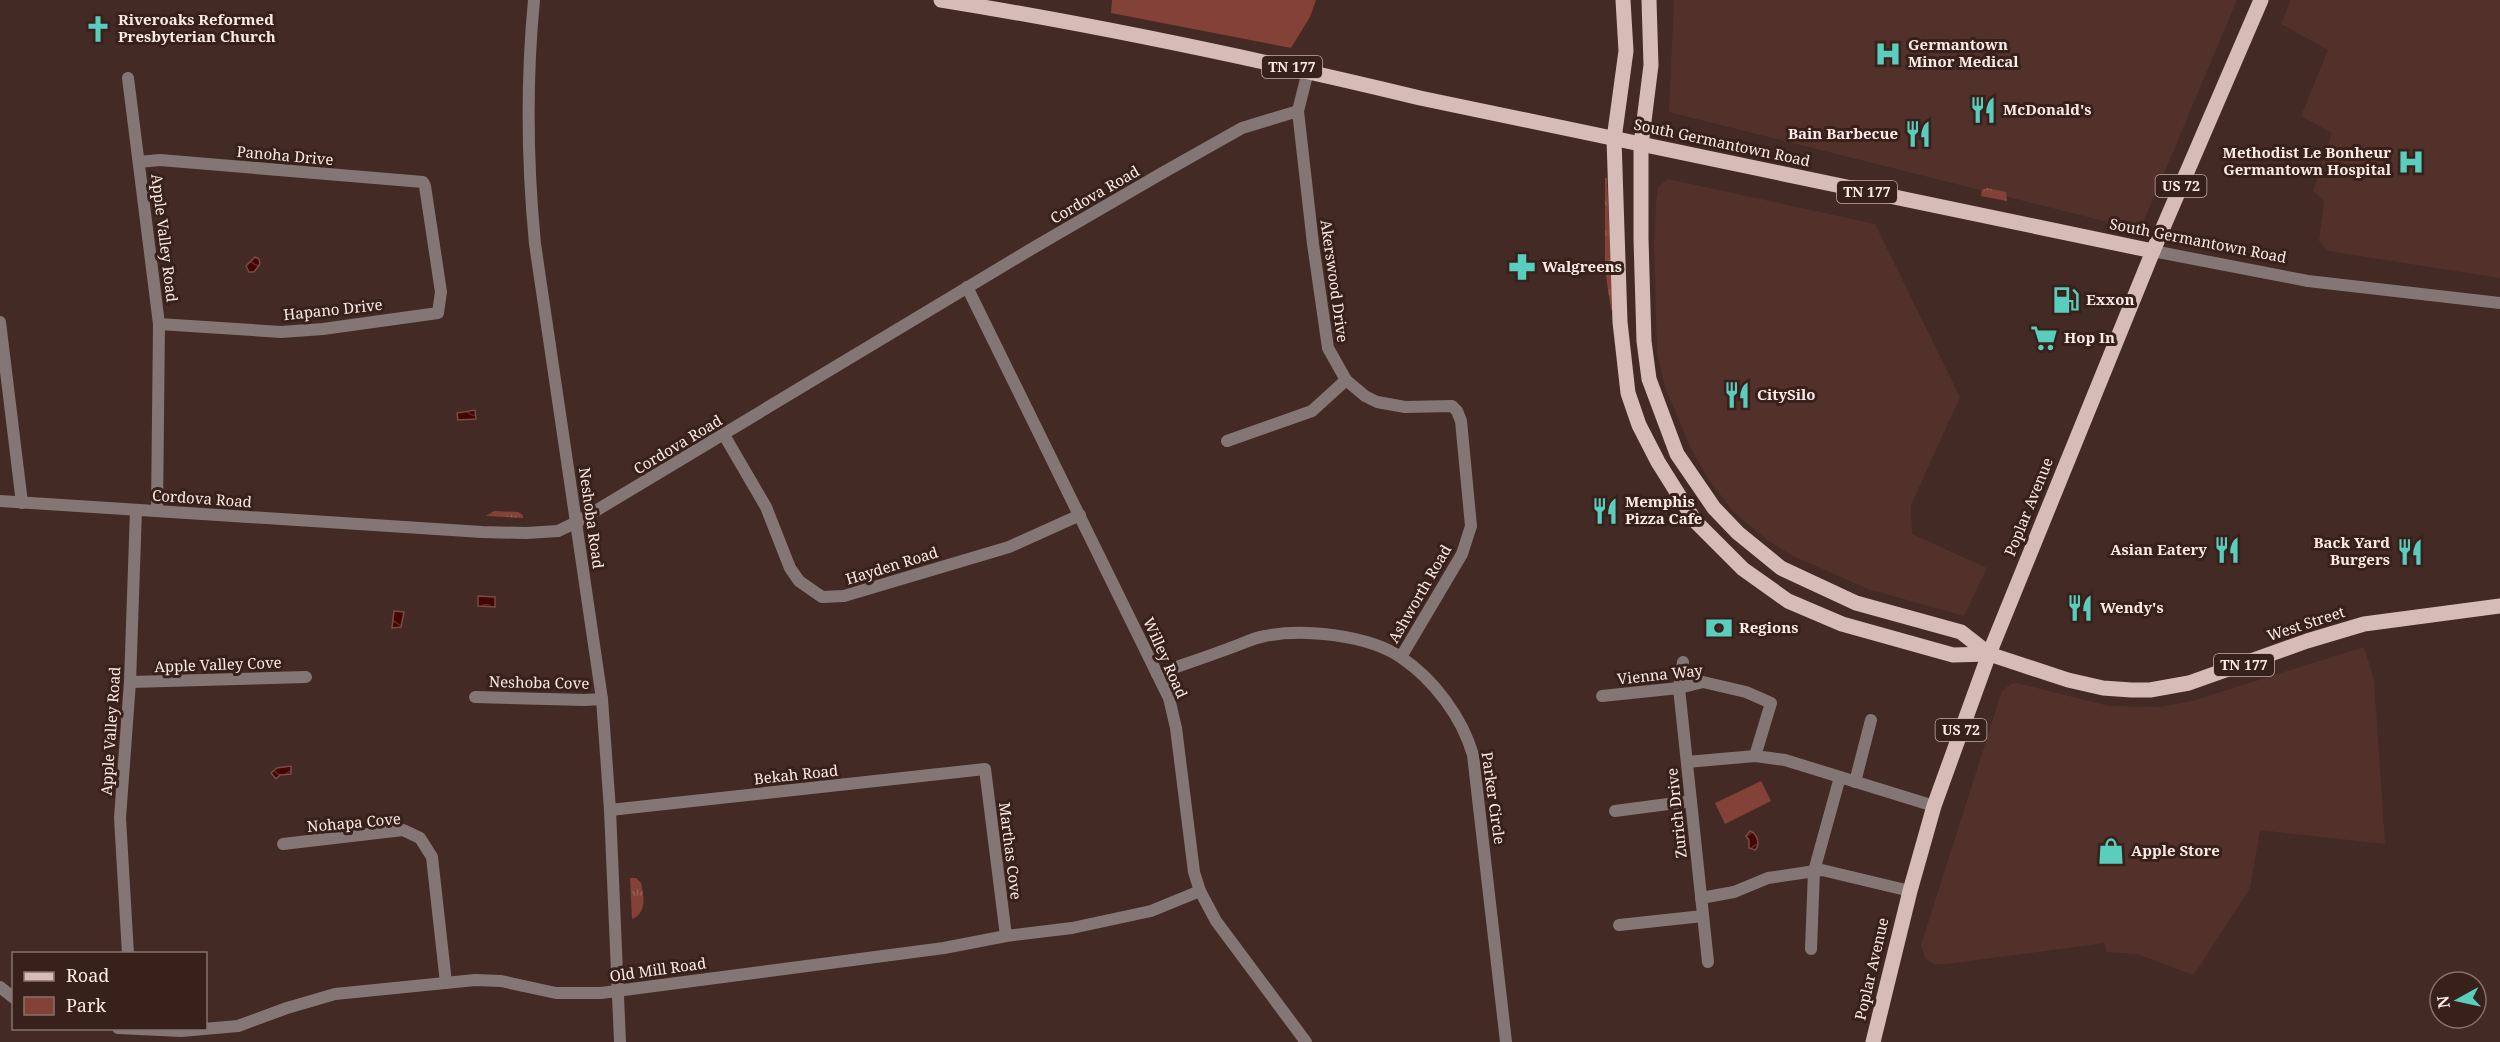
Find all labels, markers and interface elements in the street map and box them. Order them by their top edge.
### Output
place label: Riveroaks Reformed Presbyterian Church [118,9,276,46]
church icon: Riveroaks Reformed Presbyterian Church [83,14,113,44]
place label: Germantown Minor Medical [1908,34,2019,71]
hospital icon: Germantown Minor Medical [1873,39,1903,69]
road number: TN 177 [1262,56,1322,78]
restaurant icon: McDonald's [1968,95,1998,125]
place label: McDonald's [2003,99,2092,119]
street label: South Germantown Road [1632,114,1812,170]
restaurant icon: Bain Barbecue [1903,119,1933,149]
place label: Bain Barbecue [1788,123,1898,143]
street label: Panoha Drive [236,141,334,169]
place label: Methodist Le Bonheur Germantown Hospital [2223,142,2392,179]
hospital icon: Methodist Le Bonheur Germantown Hospital [2396,147,2426,177]
street label: Cordova Road [1046,160,1143,228]
street label: Apple Valley Road [147,173,183,303]
road number: US 72 [2156,175,2206,197]
road number: TN 177 [1837,181,1897,203]
street label: South Germantown Road [2108,213,2288,267]
street label: Akerswood Drive [1316,218,1354,344]
pharmacy icon: Walgreens [1507,252,1537,282]
place label: Walgreens [1542,256,1622,276]
fuel station icon: Exxon [2051,285,2081,315]
place label: Exxon [2086,289,2134,309]
street label: Hapano Drive [282,294,384,324]
supermarket icon: Hop In [2029,323,2059,353]
place label: Hop In [2064,327,2115,347]
restaurant icon: CitySilo [1722,380,1752,410]
place label: CitySilo [1757,384,1816,404]
street label: Cordova Road [629,410,725,478]
street label: Poplar Avenue [1999,454,2057,559]
street label: Neshoba Road [575,466,609,570]
street label: Cordova Road [152,485,253,511]
place label: Memphis Pizza Cafe [1625,491,1702,528]
restaurant icon: Memphis Pizza Cafe [1590,496,1620,526]
place label: Back Yard Burgers [2313,532,2390,569]
restaurant icon: Asian Eatery [2212,535,2242,565]
restaurant icon: Back Yard Burgers [2395,537,2425,567]
place label: Asian Eatery [2110,539,2207,559]
street label: Ashworth Road [1383,541,1455,646]
street label: Hayden Road [843,542,940,589]
restaurant icon: Wendy's [2065,593,2095,623]
place label: Wendy's [2100,597,2164,617]
street label: West Street [2264,601,2347,645]
bank icon: Regions [1704,613,1734,643]
street label: Willey Road [1139,614,1193,701]
place label: Regions [1739,617,1798,637]
street label: Apple Valley Cove [154,652,282,676]
road number: TN 177 [2214,654,2274,676]
street label: Vienna Way [1616,660,1704,688]
street label: Apple Valley Road [96,666,124,796]
street label: Neshoba Cove [489,671,589,693]
road number: US 72 [1936,719,1986,741]
street label: Parker Circle [1478,750,1510,845]
street label: Bekah Road [753,760,839,788]
street label: Zurich Drive [1661,767,1691,859]
street label: Marthas Cove [995,801,1027,901]
street label: Nohapa Cove [306,808,402,836]
shop icon: Apple Store [2096,836,2126,866]
place label: Apple Store [2131,840,2220,860]
street label: Poplar Avenue [1850,916,1893,1022]
legend [12,952,207,1030]
street label: Old Mill Road [608,952,707,986]
text: Road [66,963,109,987]
north arrow [2428,970,2488,1030]
text: Park [66,993,106,1017]
text: N [2431,994,2455,1010]

